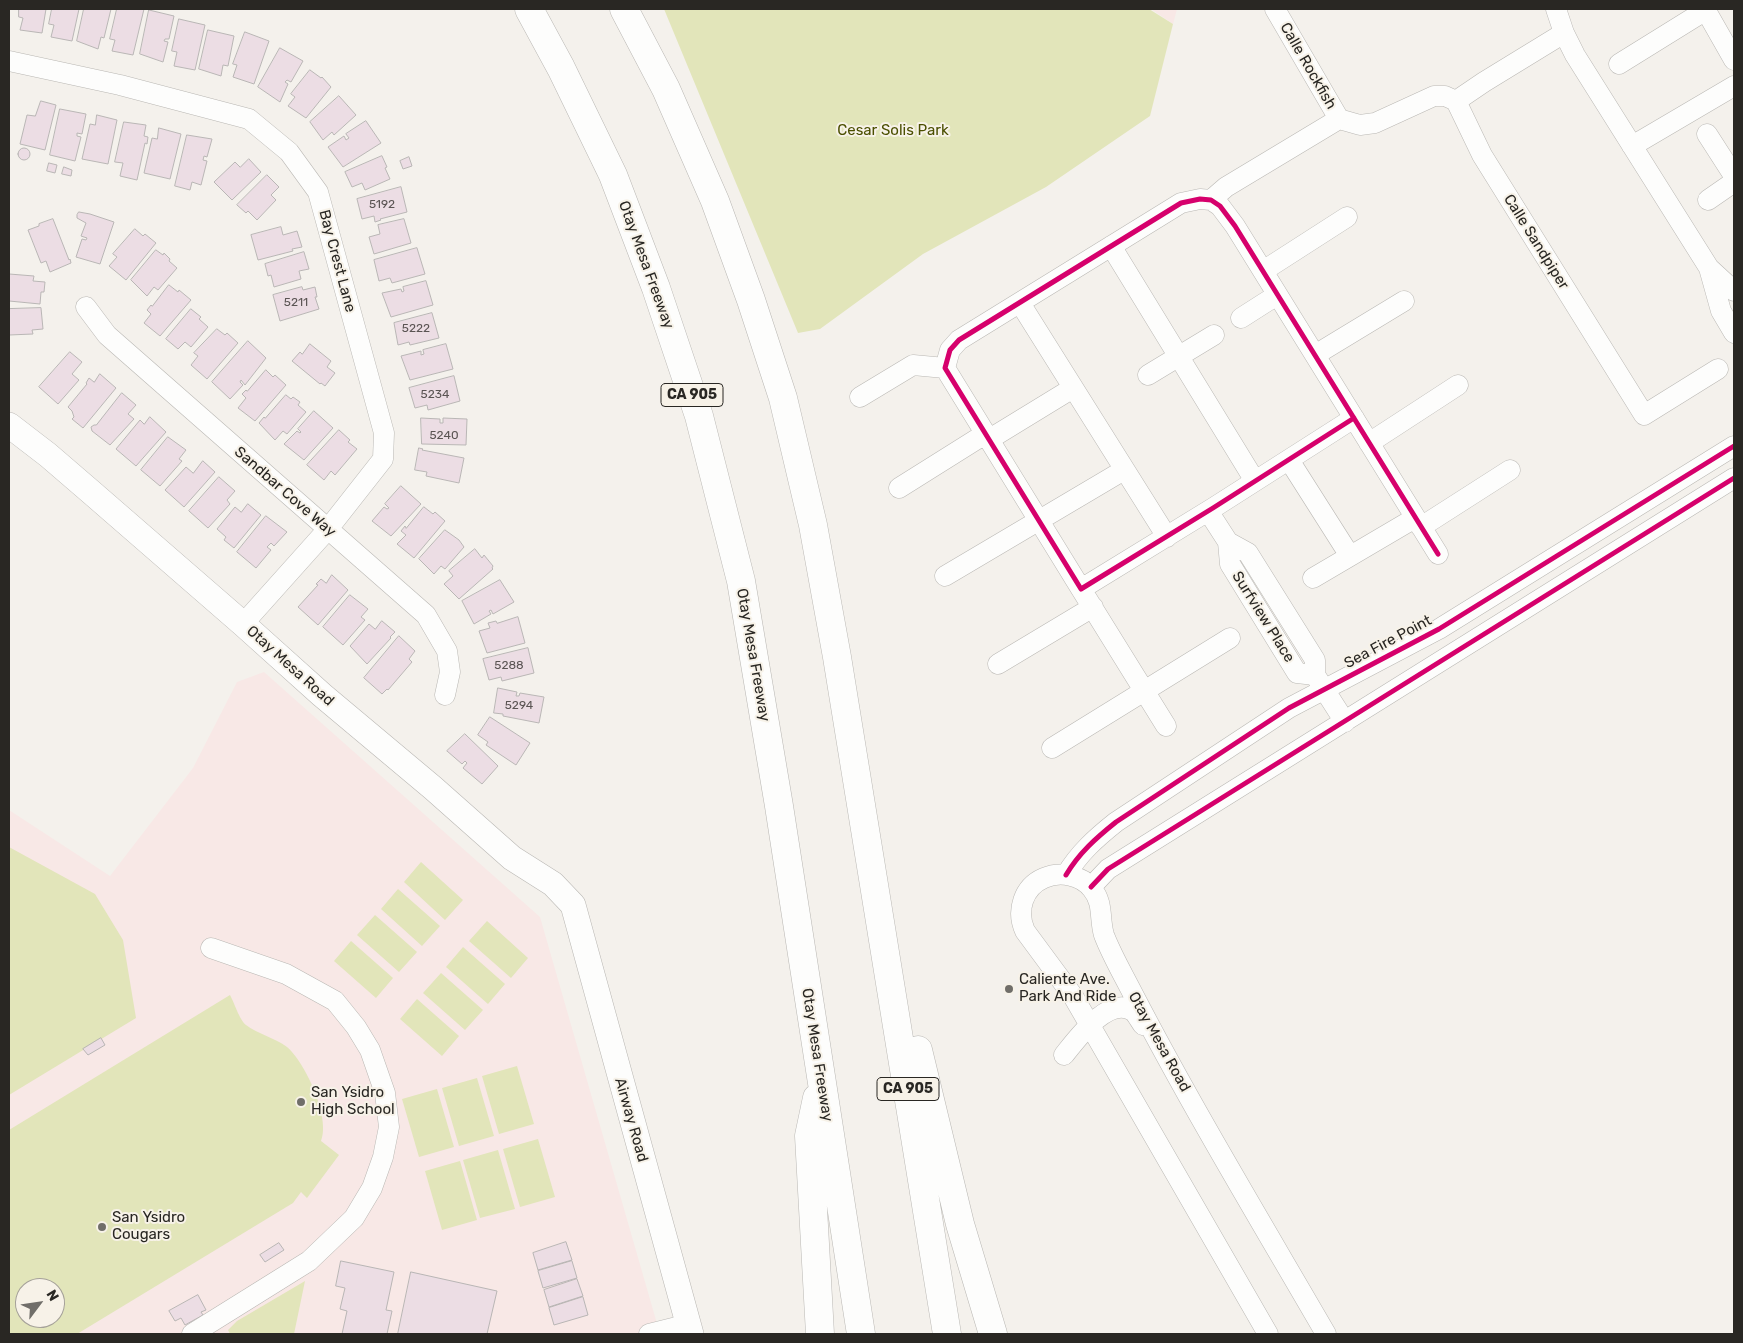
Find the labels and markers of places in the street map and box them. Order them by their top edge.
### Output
place label: Caliente Ave. Park And Ride [1019,971,1116,1006]
marker: Caliente Ave. Park And Ride [1003,983,1015,995]
place label: San Ysidro High School [311,1084,395,1119]
marker: San Ysidro High School [295,1096,307,1108]
place label: San Ysidro Cougars [112,1209,185,1244]
marker: San Ysidro Cougars [96,1221,108,1233]

